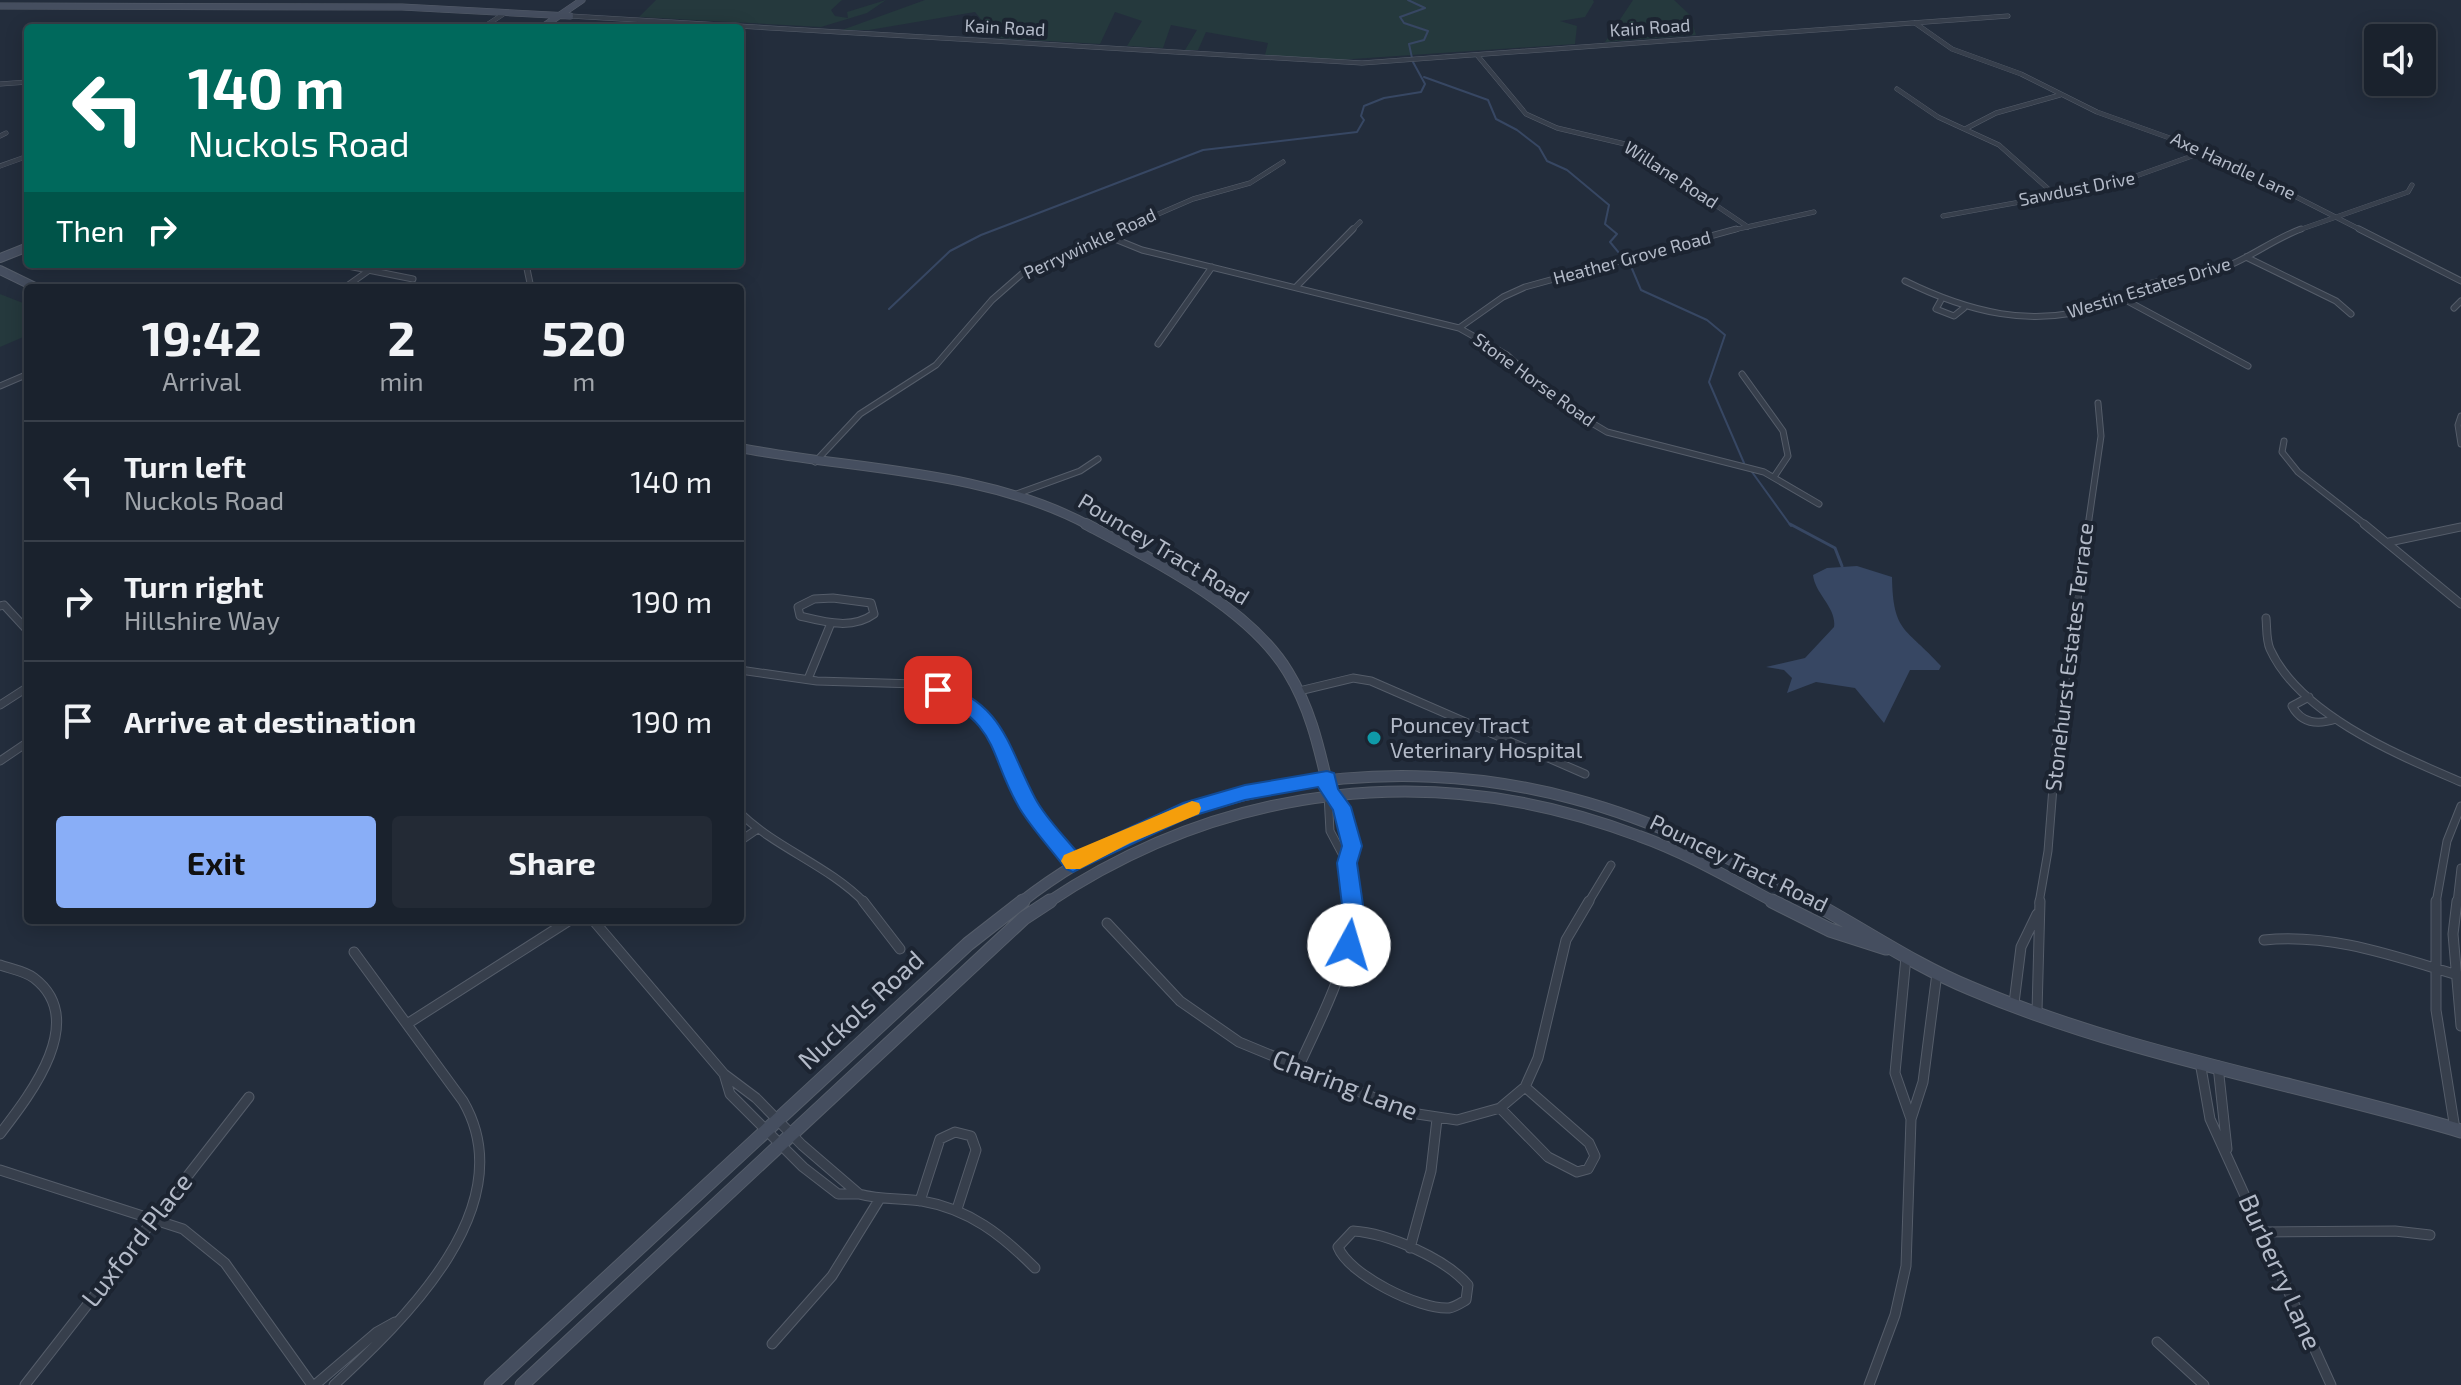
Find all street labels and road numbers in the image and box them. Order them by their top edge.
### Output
street label: Kain Road [1609,13,1691,41]
street label: Kain Road [964,14,1046,40]
street label: Axe Handle Lane [2168,127,2299,204]
street label: Willane Road [1620,136,1723,213]
street label: Sawdust Drive [2017,166,2137,210]
street label: Perrywinkle Road [1020,203,1159,283]
street label: Heather Grove Road [1550,225,1713,289]
street label: Westin Estates Drive [2064,252,2233,322]
street label: Stone Horse Road [1469,328,1600,431]
street label: Pouncey Tract Road [1074,487,1255,609]
street label: Stonehurst Estates Terrace [2039,521,2097,793]
street label: Pouncey Tract Road [1646,808,1833,917]
street label: Nuckols Road [791,943,929,1075]
street label: Charing Lane [1268,1042,1423,1126]
street label: Luxford Place [74,1166,198,1312]
street label: Burberry Lane [2233,1189,2329,1354]

